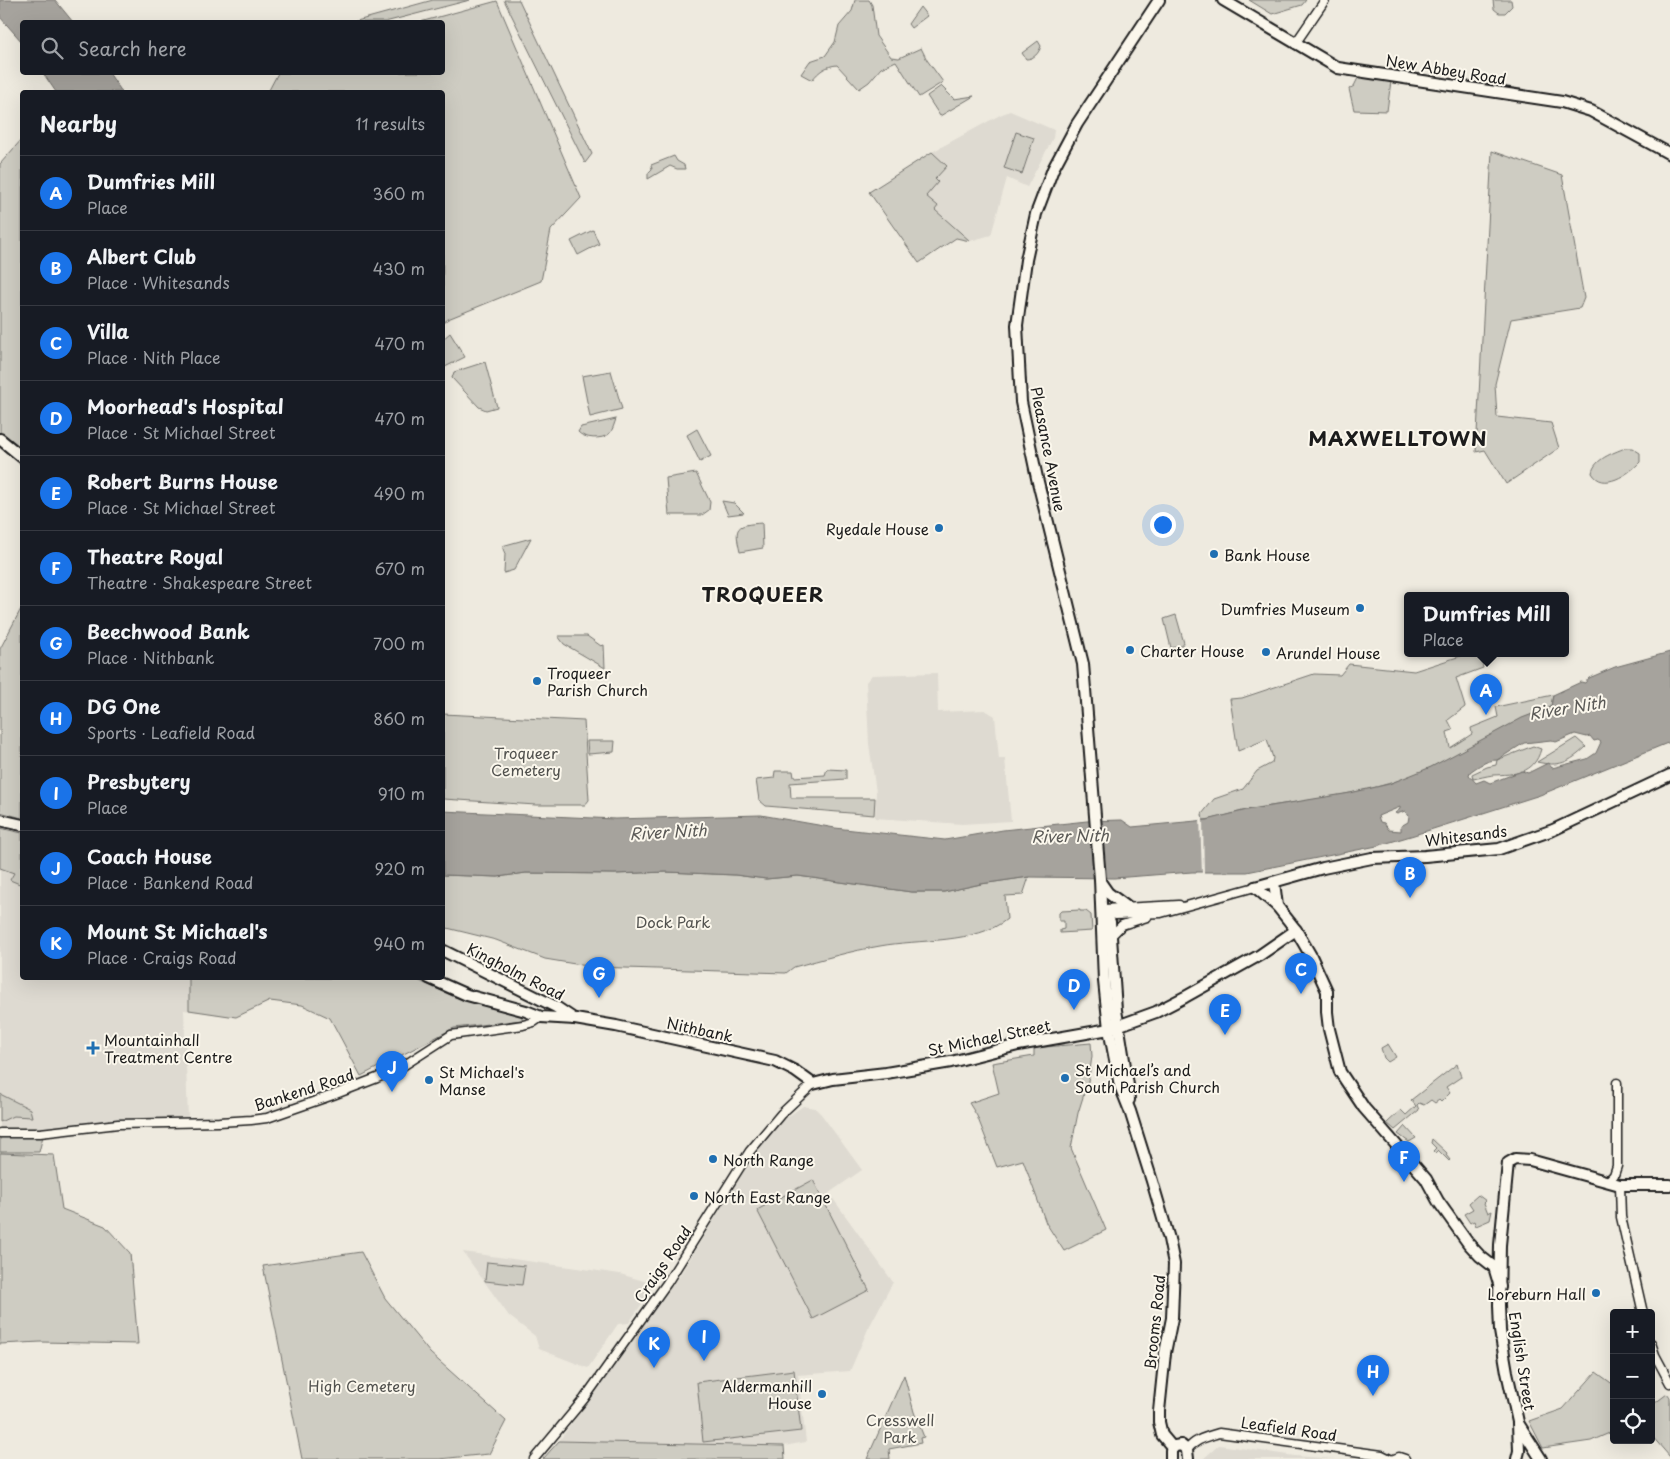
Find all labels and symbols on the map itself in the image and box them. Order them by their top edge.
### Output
street label: New Abbey Road [1384,48,1508,90]
street label: Pleasance Avenue [1026,384,1072,514]
district label: MAXWELLTOWN [1308,423,1488,453]
your location [1150,512,1176,538]
place label: Ryedale House [826,517,929,540]
marker: Ryedale House [933,522,945,534]
place label: Bank House [1224,543,1310,566]
marker: Bank House [1208,548,1220,560]
district label: TROQUEER [702,579,824,609]
place label: Dumfries Museum [1220,597,1350,620]
marker: Dumfries Museum [1354,602,1366,614]
place label: Charter House [1140,639,1244,662]
place label: Arundel House [1276,641,1380,664]
marker: Charter House [1124,644,1136,656]
marker: Arundel House [1260,646,1272,658]
place label: Troqueer Parish Church [547,661,648,701]
pin: A [1470,674,1502,715]
marker: Troqueer Parish Church [531,675,543,687]
water label: River Nith [1527,689,1608,725]
park label: Troqueer Cemetery [491,741,561,781]
water label: River Nith [629,817,708,845]
street label: Whitesands [1424,819,1508,851]
water label: River Nith [1031,822,1109,848]
pin: B [1394,857,1426,898]
park label: Dock Park [636,910,710,933]
street label: Kingholm Road [463,936,569,1006]
pin: C [1285,953,1317,994]
pin: G [583,957,615,998]
pin: D [1058,969,1090,1010]
pin: E [1209,994,1241,1035]
street label: Nithbank [665,1011,735,1047]
street label: St Michael Street [926,1013,1052,1061]
place label: Mountainhall Treatment Centre [104,1028,233,1068]
marker: Mountainhall Treatment Centre [86,1041,100,1055]
pin: J [376,1051,408,1092]
place label: St Michael’s and South Parish Church [1075,1058,1220,1098]
place label: St Michael's Manse [439,1060,525,1100]
street label: Bankend Road [251,1062,357,1116]
marker: St Michael’s and South Parish Church [1059,1072,1071,1084]
marker: St Michael's Manse [423,1074,435,1086]
pin: F [1388,1141,1420,1182]
place label: North Range [723,1148,814,1171]
marker: North Range [707,1153,719,1165]
place label: North East Range [704,1185,831,1208]
marker: North East Range [688,1190,700,1202]
street label: Craigs Road [628,1221,696,1307]
street label: Brooms Road [1138,1273,1170,1371]
place label: Loreburn Hall [1487,1282,1586,1305]
marker: Loreburn Hall [1590,1287,1602,1299]
street label: English Street [1504,1310,1542,1412]
pin: I [688,1320,720,1361]
pin: K [638,1327,670,1368]
pin: H [1357,1355,1389,1396]
park label: High Cemetery [308,1374,416,1397]
place label: Aldermanhill House [722,1374,812,1414]
marker: Aldermanhill House [816,1388,828,1400]
park label: Cresswell Park [866,1408,934,1448]
street label: Leafield Road [1239,1410,1339,1446]

